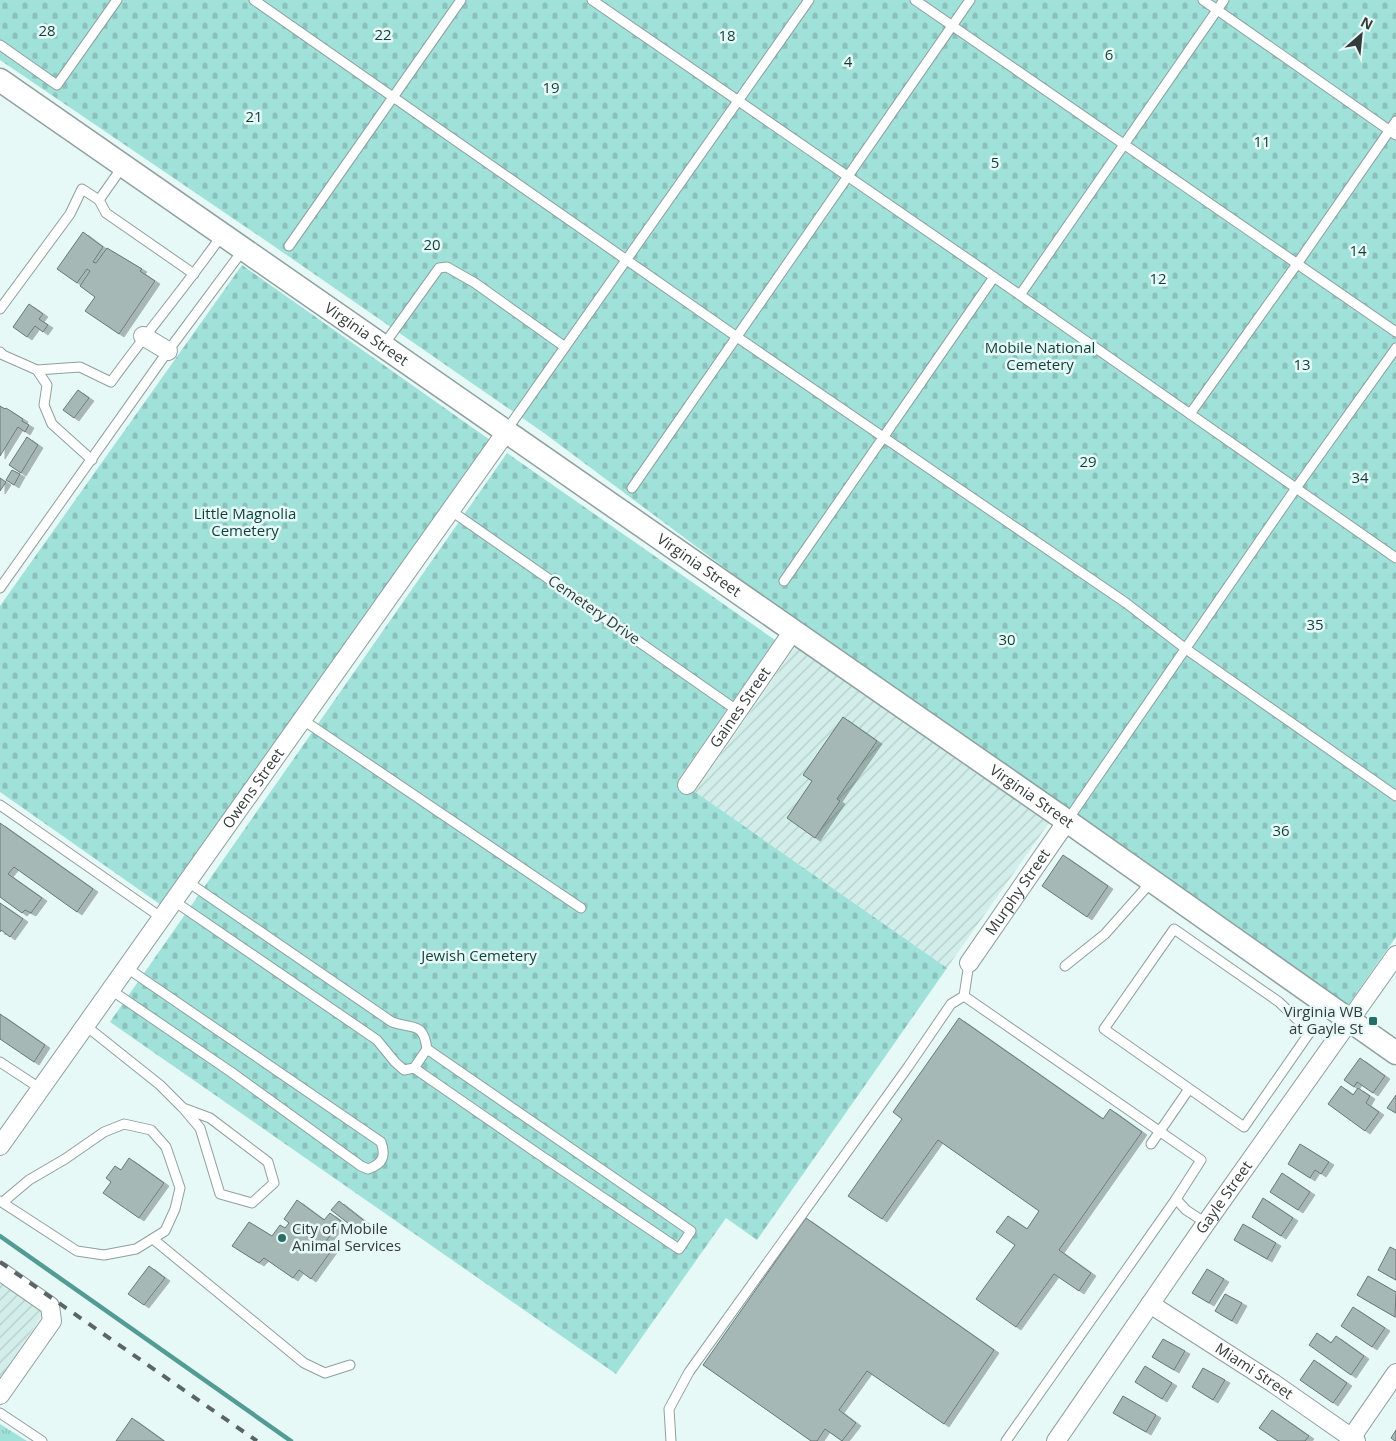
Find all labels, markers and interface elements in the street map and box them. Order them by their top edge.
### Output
north arrow [1336,10,1386,60]
text: N [1358,12,1377,34]
park label: 28 [38,20,56,40]
park label: 22 [374,24,392,44]
park label: 18 [718,25,736,45]
park label: 6 [1105,44,1113,64]
park label: 4 [844,51,853,71]
park label: 19 [542,77,560,97]
park label: 21 [245,106,263,126]
park label: 11 [1253,131,1271,151]
park label: 5 [991,152,999,172]
park label: 20 [423,234,441,254]
park label: 14 [1349,240,1367,260]
park label: 12 [1149,268,1167,288]
street label: Virginia Street [321,297,413,370]
park label: Mobile National Cemetery [985,337,1095,374]
park label: 13 [1293,354,1311,374]
park label: 29 [1079,451,1097,471]
park label: 34 [1351,467,1369,487]
park label: Little Magnolia Cemetery [194,503,296,540]
street label: Virginia Street [654,528,746,601]
street label: Cemetery Drive [545,570,645,648]
park label: 35 [1306,614,1324,634]
park label: 30 [998,629,1016,649]
street label: Gaines Street [705,663,774,751]
street label: Owens Street [217,744,288,832]
street label: Virginia Street [986,759,1078,832]
park label: 36 [1272,820,1290,840]
street label: Murphy Street [980,845,1054,939]
park label: Jewish Cemetery [419,945,537,965]
place label: Virginia WB at Gayle St [1283,1001,1363,1038]
marker: Virginia WB at Gayle St [1367,1015,1379,1027]
street label: Gayle Street [1191,1156,1256,1237]
place label: City of Mobile Animal Services [292,1218,401,1255]
marker: City of Mobile Animal Services [276,1232,288,1244]
street label: Miami Street [1212,1338,1298,1403]

